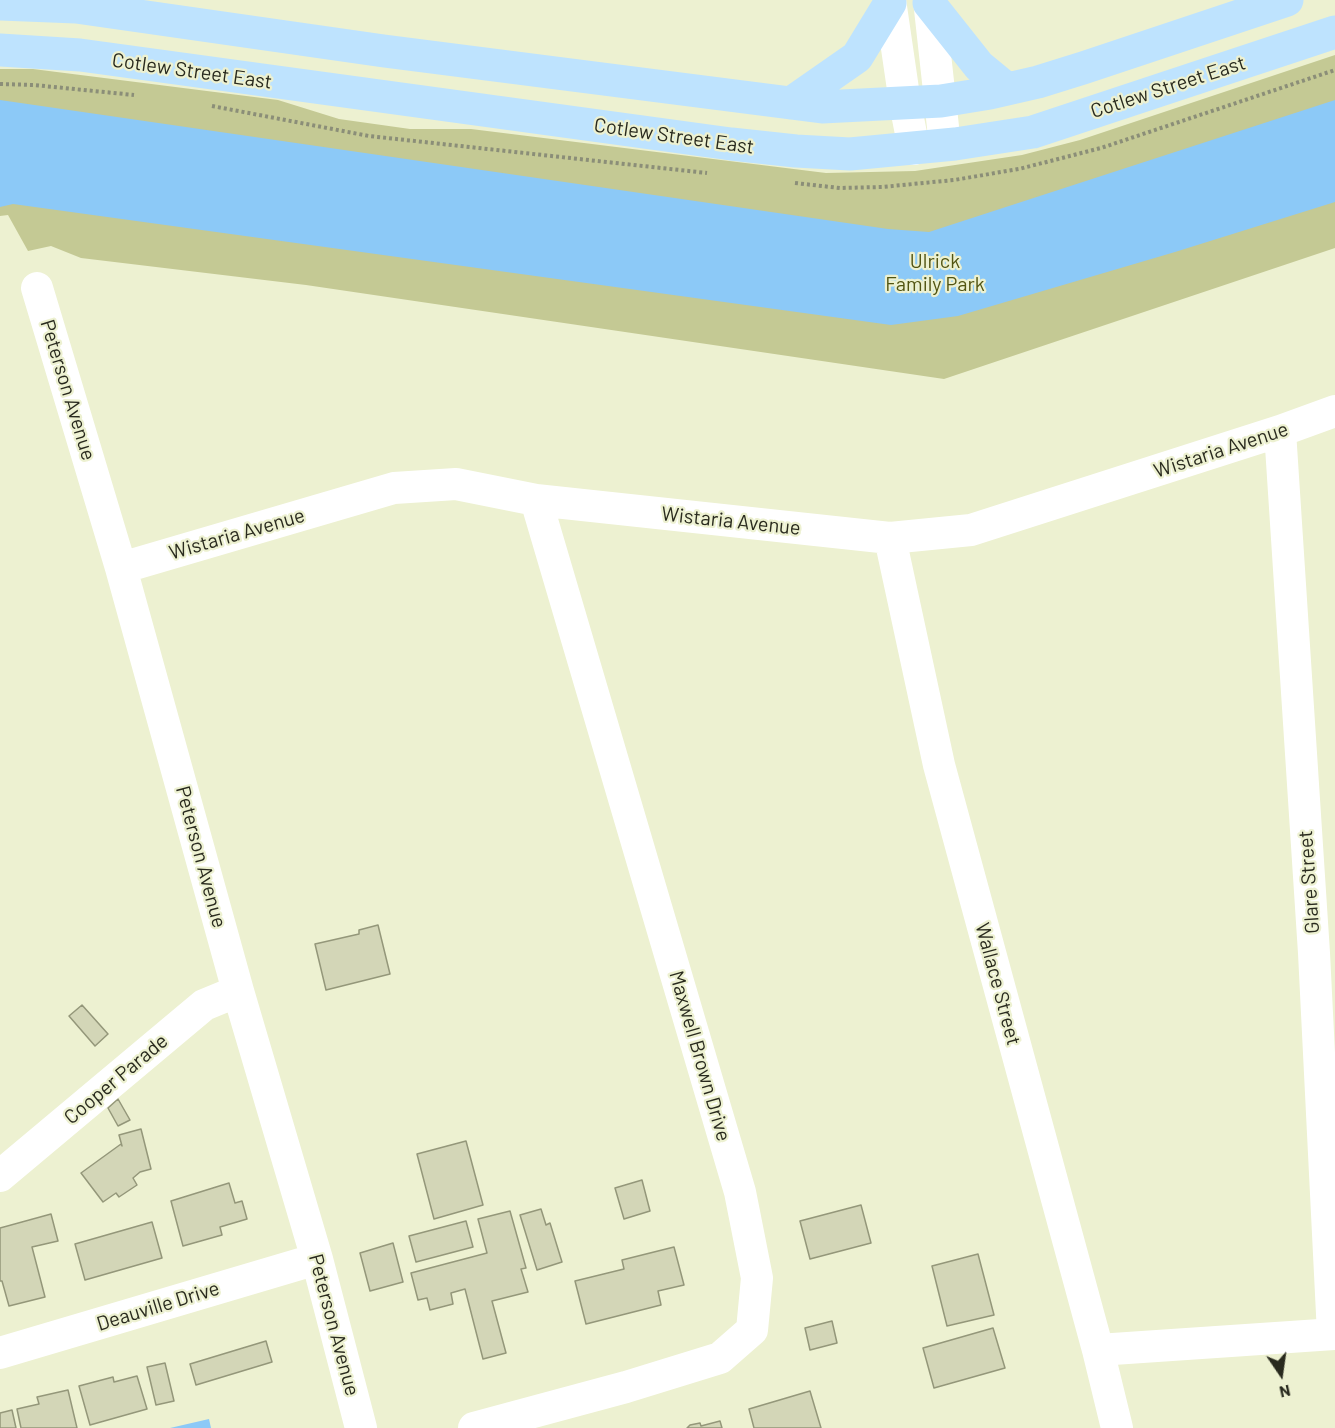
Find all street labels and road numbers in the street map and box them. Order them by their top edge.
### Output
street label: Cotlew Street East [110,48,274,94]
street label: Cotlew Street East [1088,51,1248,123]
street label: Cotlew Street East [592,113,756,159]
street label: Peterson Avenue [35,317,101,463]
street label: Wistaria Avenue [1151,417,1291,483]
street label: Wistaria Avenue [660,502,802,540]
street label: Wistaria Avenue [166,503,308,565]
street label: Peterson Avenue [171,784,231,930]
street label: Glare Street [1293,830,1325,934]
street label: Wallace Street [970,920,1026,1048]
street label: Maxwell Brown Drive [664,968,736,1144]
street label: Cooper Parade [59,1029,173,1129]
street label: Peterson Avenue [304,1252,364,1398]
street label: Deauville Drive [94,1276,222,1336]

